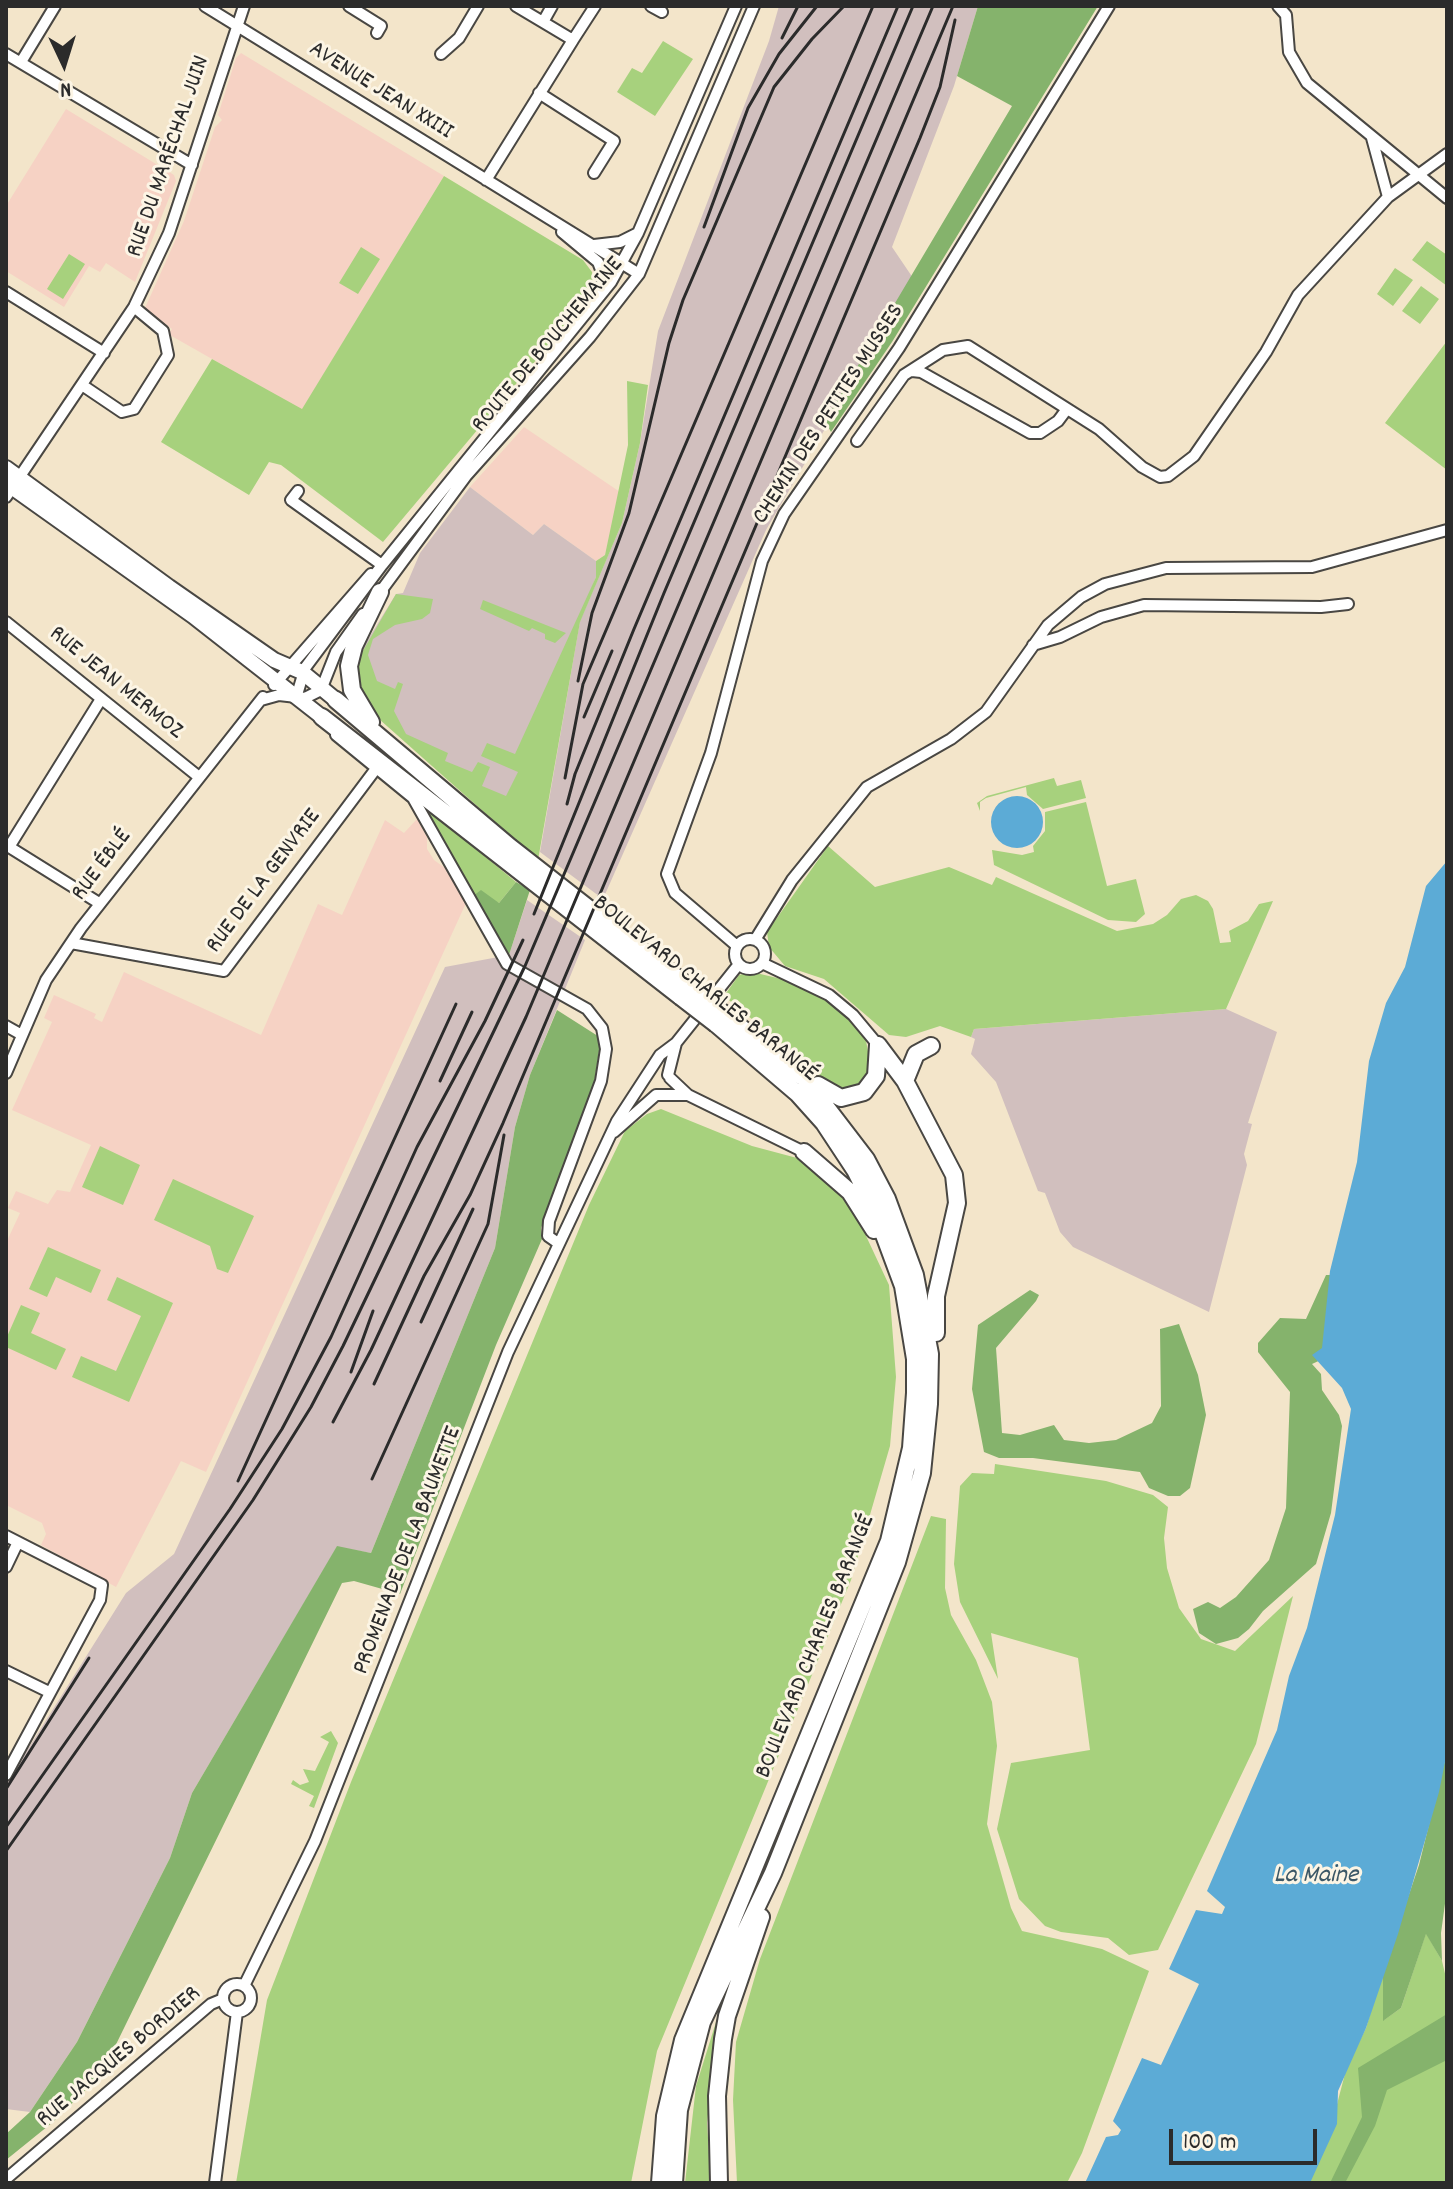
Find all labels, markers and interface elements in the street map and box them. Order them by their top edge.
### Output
north arrow [24,24,104,104]
street label: AVENUE JEAN XXIII [303,36,457,148]
street label: RUE DU MARÉCHAL JUIN [122,53,218,261]
text: N [59,73,72,104]
street label: ROUTE DE BOUCHEMAINE [467,252,631,440]
street label: CHEMIN DES PETITES MUSSES [748,299,912,531]
street label: RUE JEAN MERMOZ [42,621,188,747]
street label: RUE DE LA GENVRIE [201,804,329,960]
street label: RUE ÉBLÉ [67,824,139,908]
street label: BOULEVARD CHARLES BARANGÉ [586,890,822,1090]
street label: PROMENADE DE LA BAUMETTE [348,1423,470,1679]
street label: BOULEVARD CHARLES BARANGÉ [751,1511,883,1783]
water label: La Maine [1274,1861,1358,1893]
street label: RUE JACQUES BORDIER [32,1981,208,2135]
scale bar [1173,2113,1321,2163]
text: 100 m [1183,2126,1236,2160]

